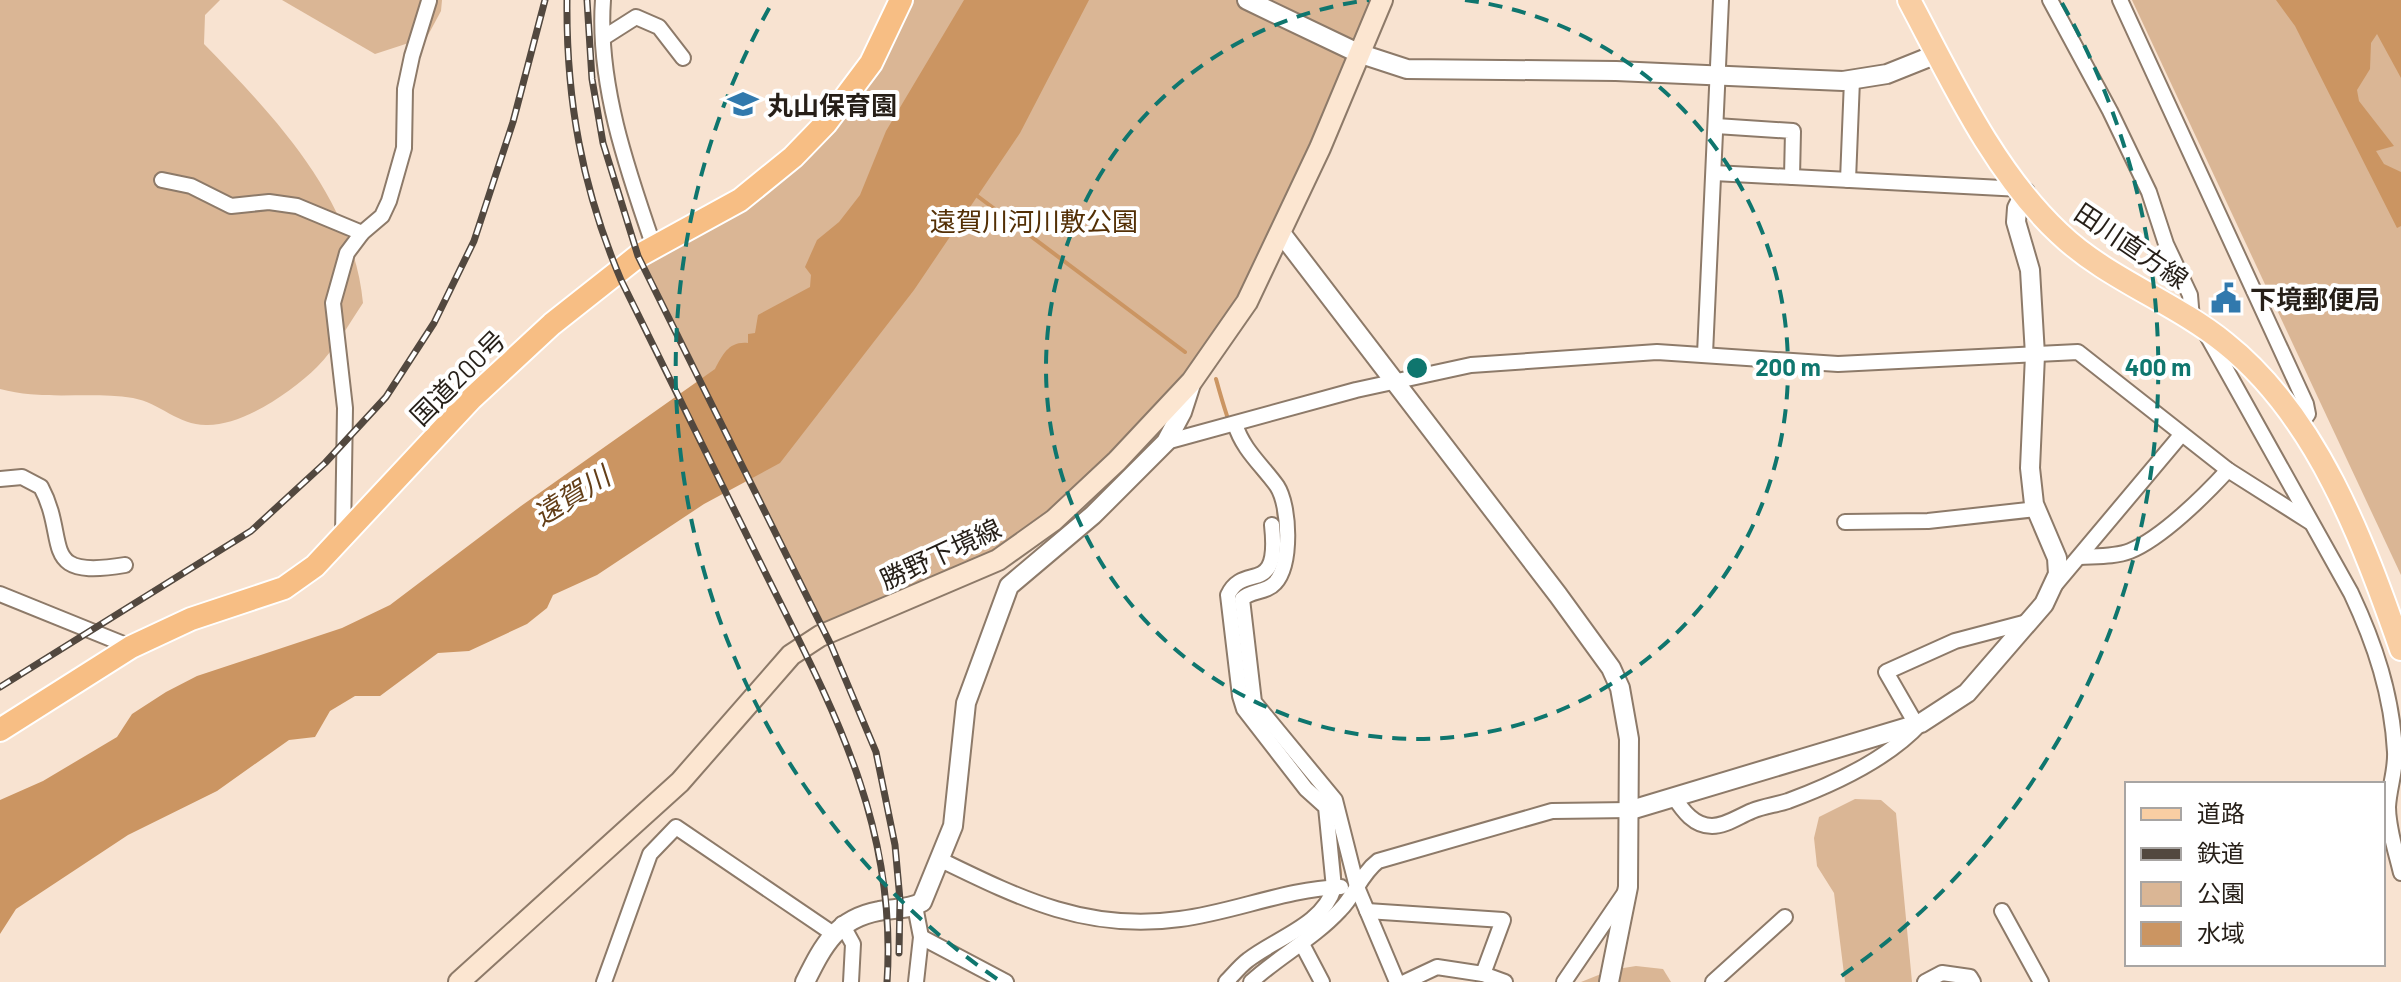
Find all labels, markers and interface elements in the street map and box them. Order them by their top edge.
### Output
school or university icon: 丸山保育園 [726,87,760,121]
place label: 丸山保育園 [767,89,897,120]
street label: 田川直方線 [2069,196,2195,294]
park label: 遠賀川河川敷公園 [930,205,1138,236]
public building icon: 下境郵便局 [2209,281,2243,315]
place label: 下境郵便局 [2250,283,2380,314]
street label: 国道200号 [403,323,511,431]
text: 200 m [1755,352,1821,381]
text: 400 m [2125,352,2191,381]
centre of rings [1403,354,1431,382]
water label: 遠賀川 [526,457,618,532]
street label: 勝野下境線 [875,511,1005,595]
legend [2125,782,2385,966]
text: 道路 [2197,798,2245,827]
text: 鉄道 [2197,838,2245,867]
text: 公園 [2197,878,2245,907]
text: 水域 [2197,918,2245,947]

